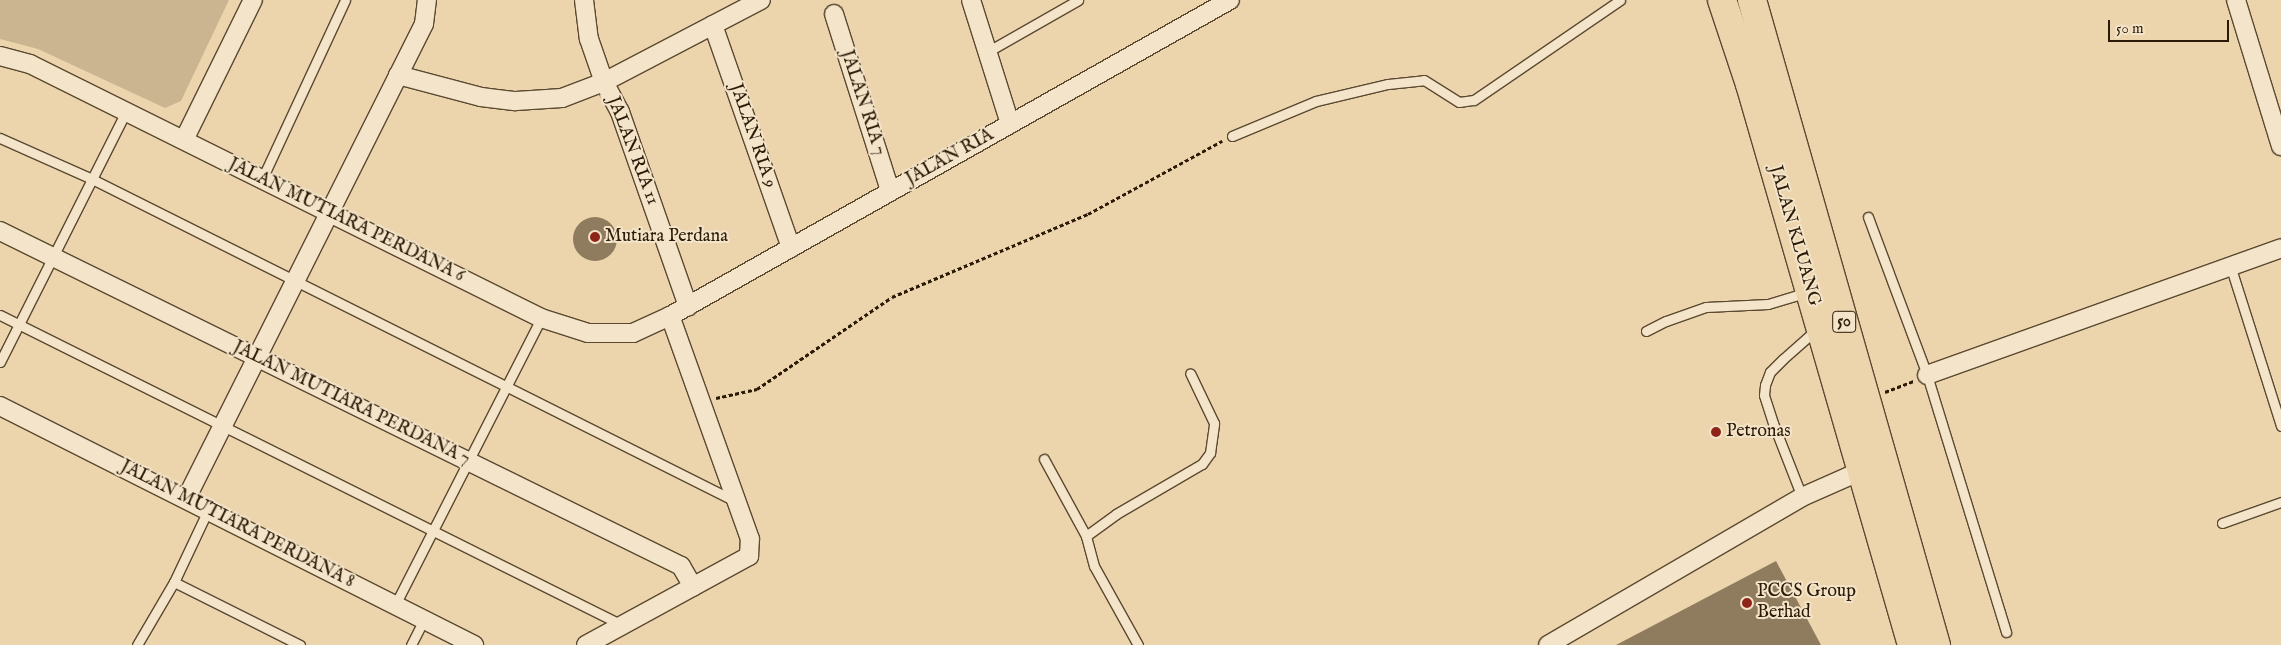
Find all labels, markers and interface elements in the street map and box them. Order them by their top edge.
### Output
scale bar [2111,10,2232,42]
text: 50 m [2116,19,2144,38]
street label: JALAN RIA 7 [835,48,889,158]
street label: JALAN RIA 9 [724,81,780,191]
street label: JALAN RIA 11 [601,94,663,208]
street label: JALAN RIA [902,125,998,191]
street label: JALAN MUTIARA PERDANA 6 [224,154,468,288]
street label: JALAN KLUANG [1764,163,1824,309]
place label: Mutiara Perdana [605,226,728,248]
marker: Mutiara Perdana [589,231,601,243]
road number: 50 [1832,308,1856,336]
street label: JALAN MUTIARA PERDANA 7 [229,337,473,471]
place label: Petronas [1726,421,1791,443]
marker: Petronas [1710,426,1722,438]
street label: JALAN MUTIARA PERDANA 8 [116,456,358,594]
place label: PCCS Group Berhad [1757,582,1856,624]
marker: PCCS Group Berhad [1741,597,1753,609]

